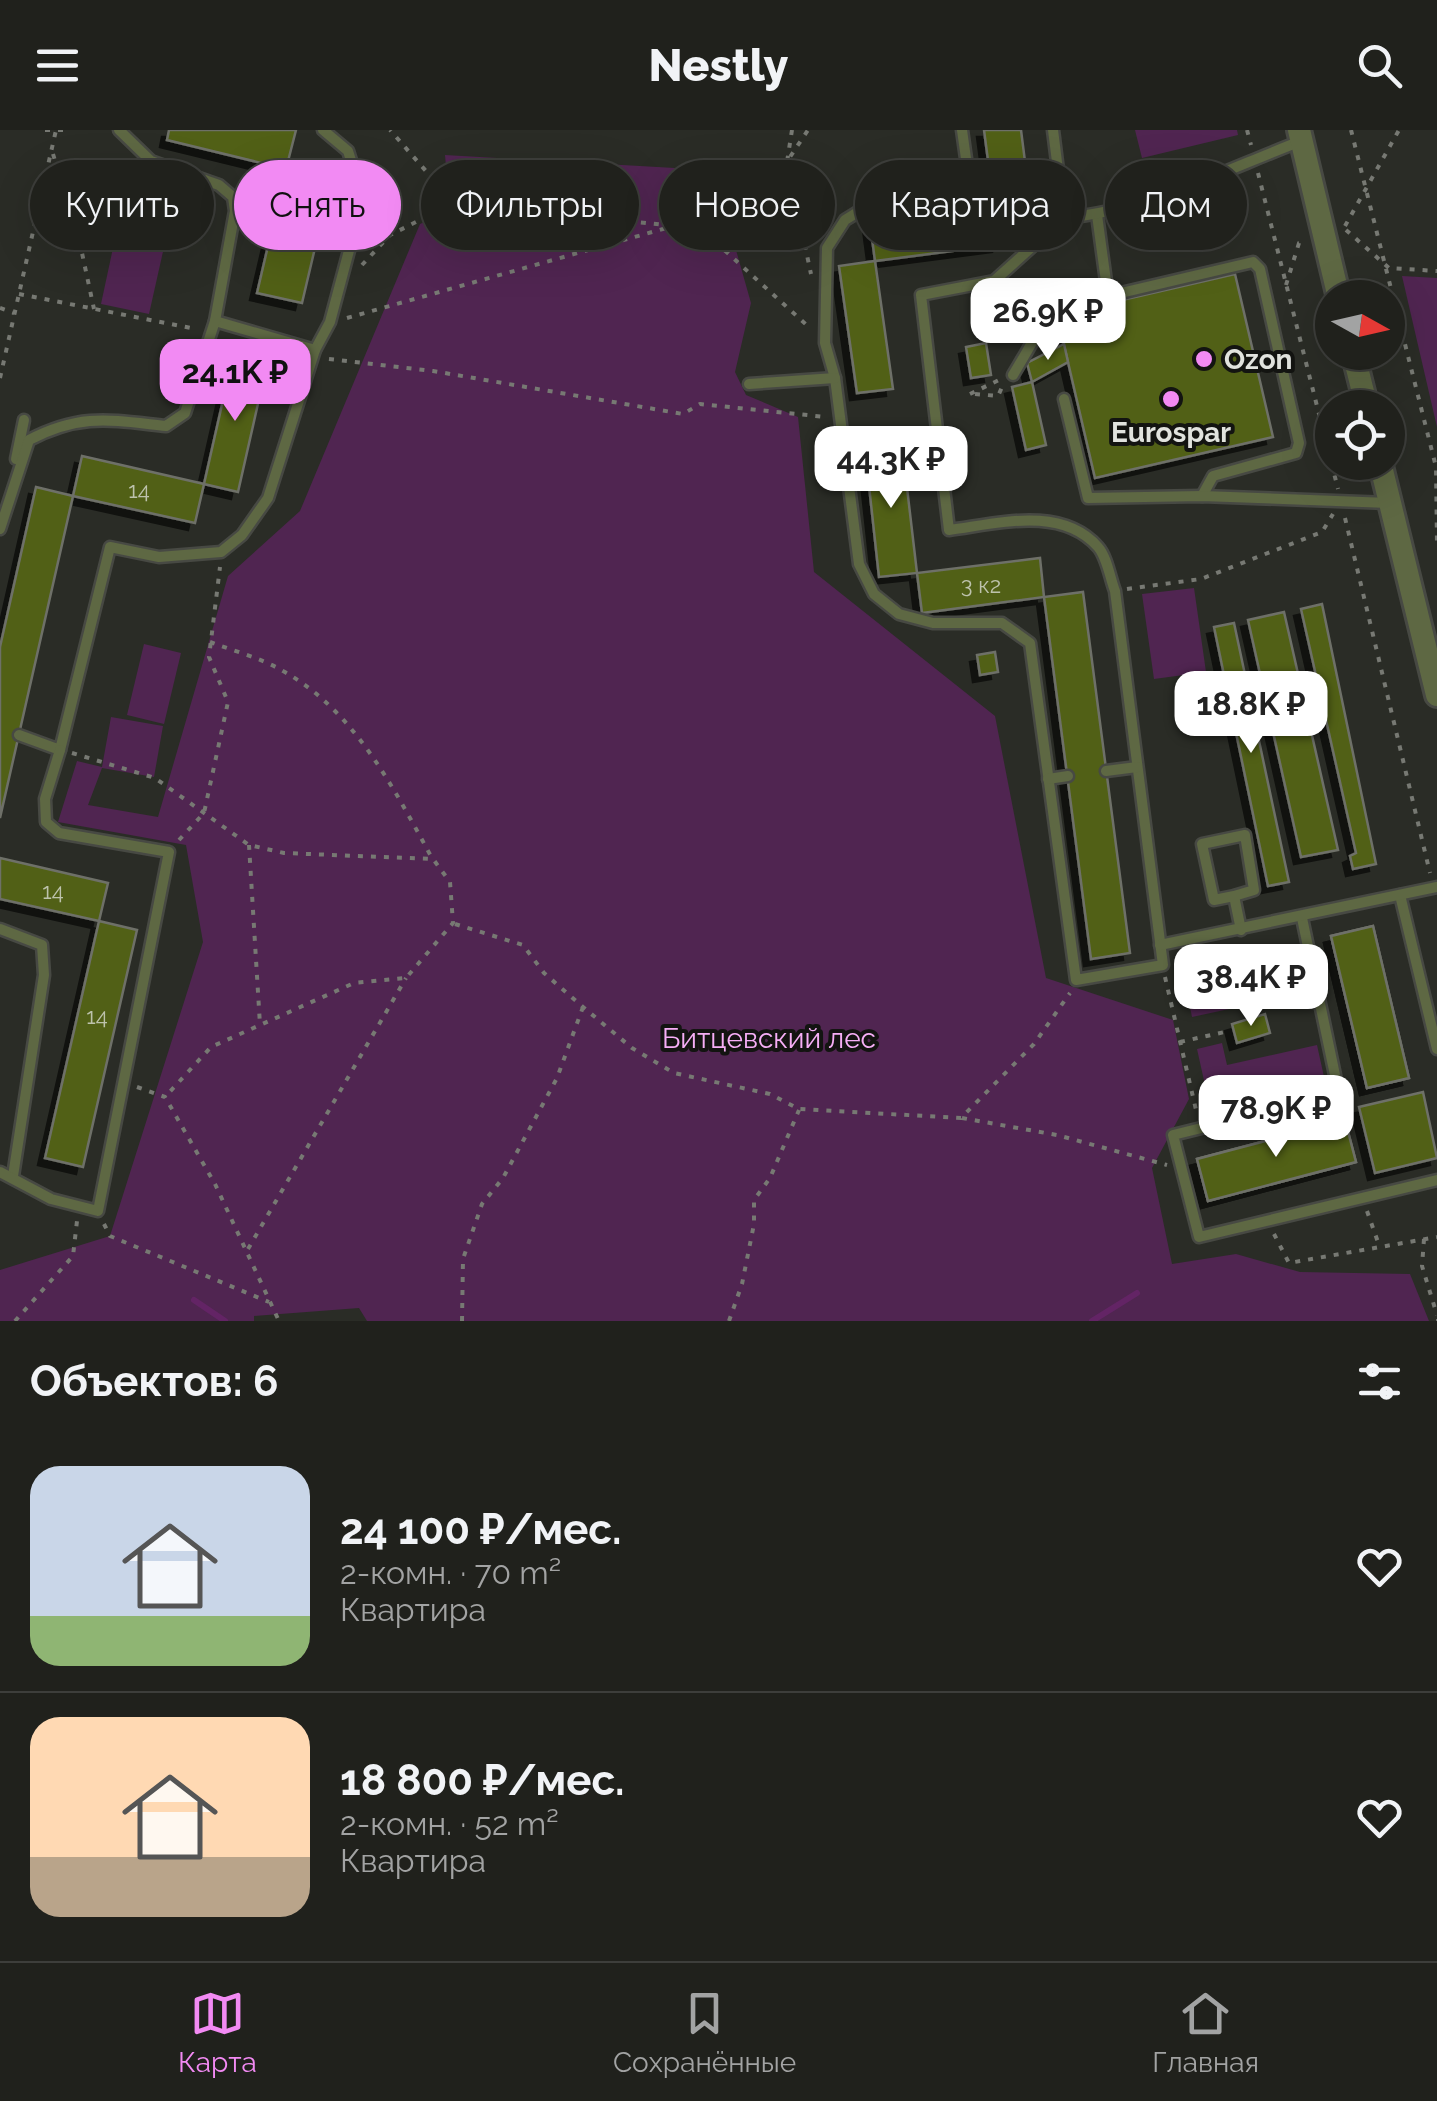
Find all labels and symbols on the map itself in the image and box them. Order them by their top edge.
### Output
pin: 26.9K ₽ [956,278,1140,363]
north arrow [1315,280,1405,370]
pin: 24.1K ₽ [143,339,327,424]
place label: Ozon [1224,343,1293,376]
marker: Ozon [1193,348,1215,370]
marker: Eurospar [1160,388,1182,410]
place label: Eurospar [1111,416,1231,449]
pin: 44.3K ₽ [799,426,983,511]
house number: 14 [128,477,150,503]
house number: 3 к2 [961,572,1001,598]
pin: 18.8K ₽ [1159,671,1343,756]
house number: 14 [42,878,64,904]
pin: 38.4K ₽ [1159,944,1343,1029]
house number: 14 [86,1003,108,1029]
park label: Битцевский лес [662,1022,876,1055]
pin: 78.9K ₽ [1184,1075,1368,1160]

